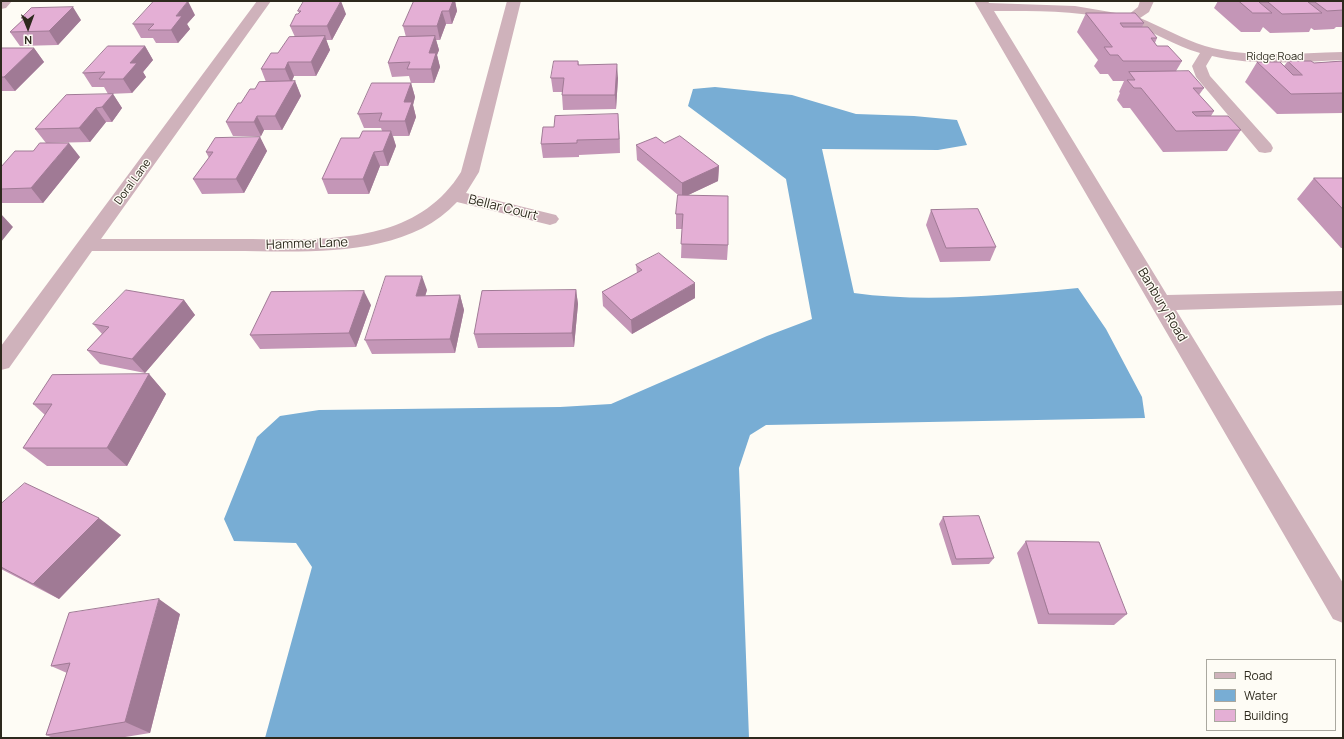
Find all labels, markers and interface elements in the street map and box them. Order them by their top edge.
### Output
north arrow [8,8,48,48]
text: N [24,33,32,48]
street label: Ridge Road [1246,50,1304,64]
street label: Doral Lane [112,157,154,207]
street label: Bellar Court [467,192,539,224]
street label: Hammer Lane [266,235,348,253]
street label: Banbury Road [1134,265,1190,345]
legend [1206,659,1336,731]
text: Road [1244,667,1272,684]
text: Water [1244,687,1277,704]
text: Building [1244,707,1288,724]

